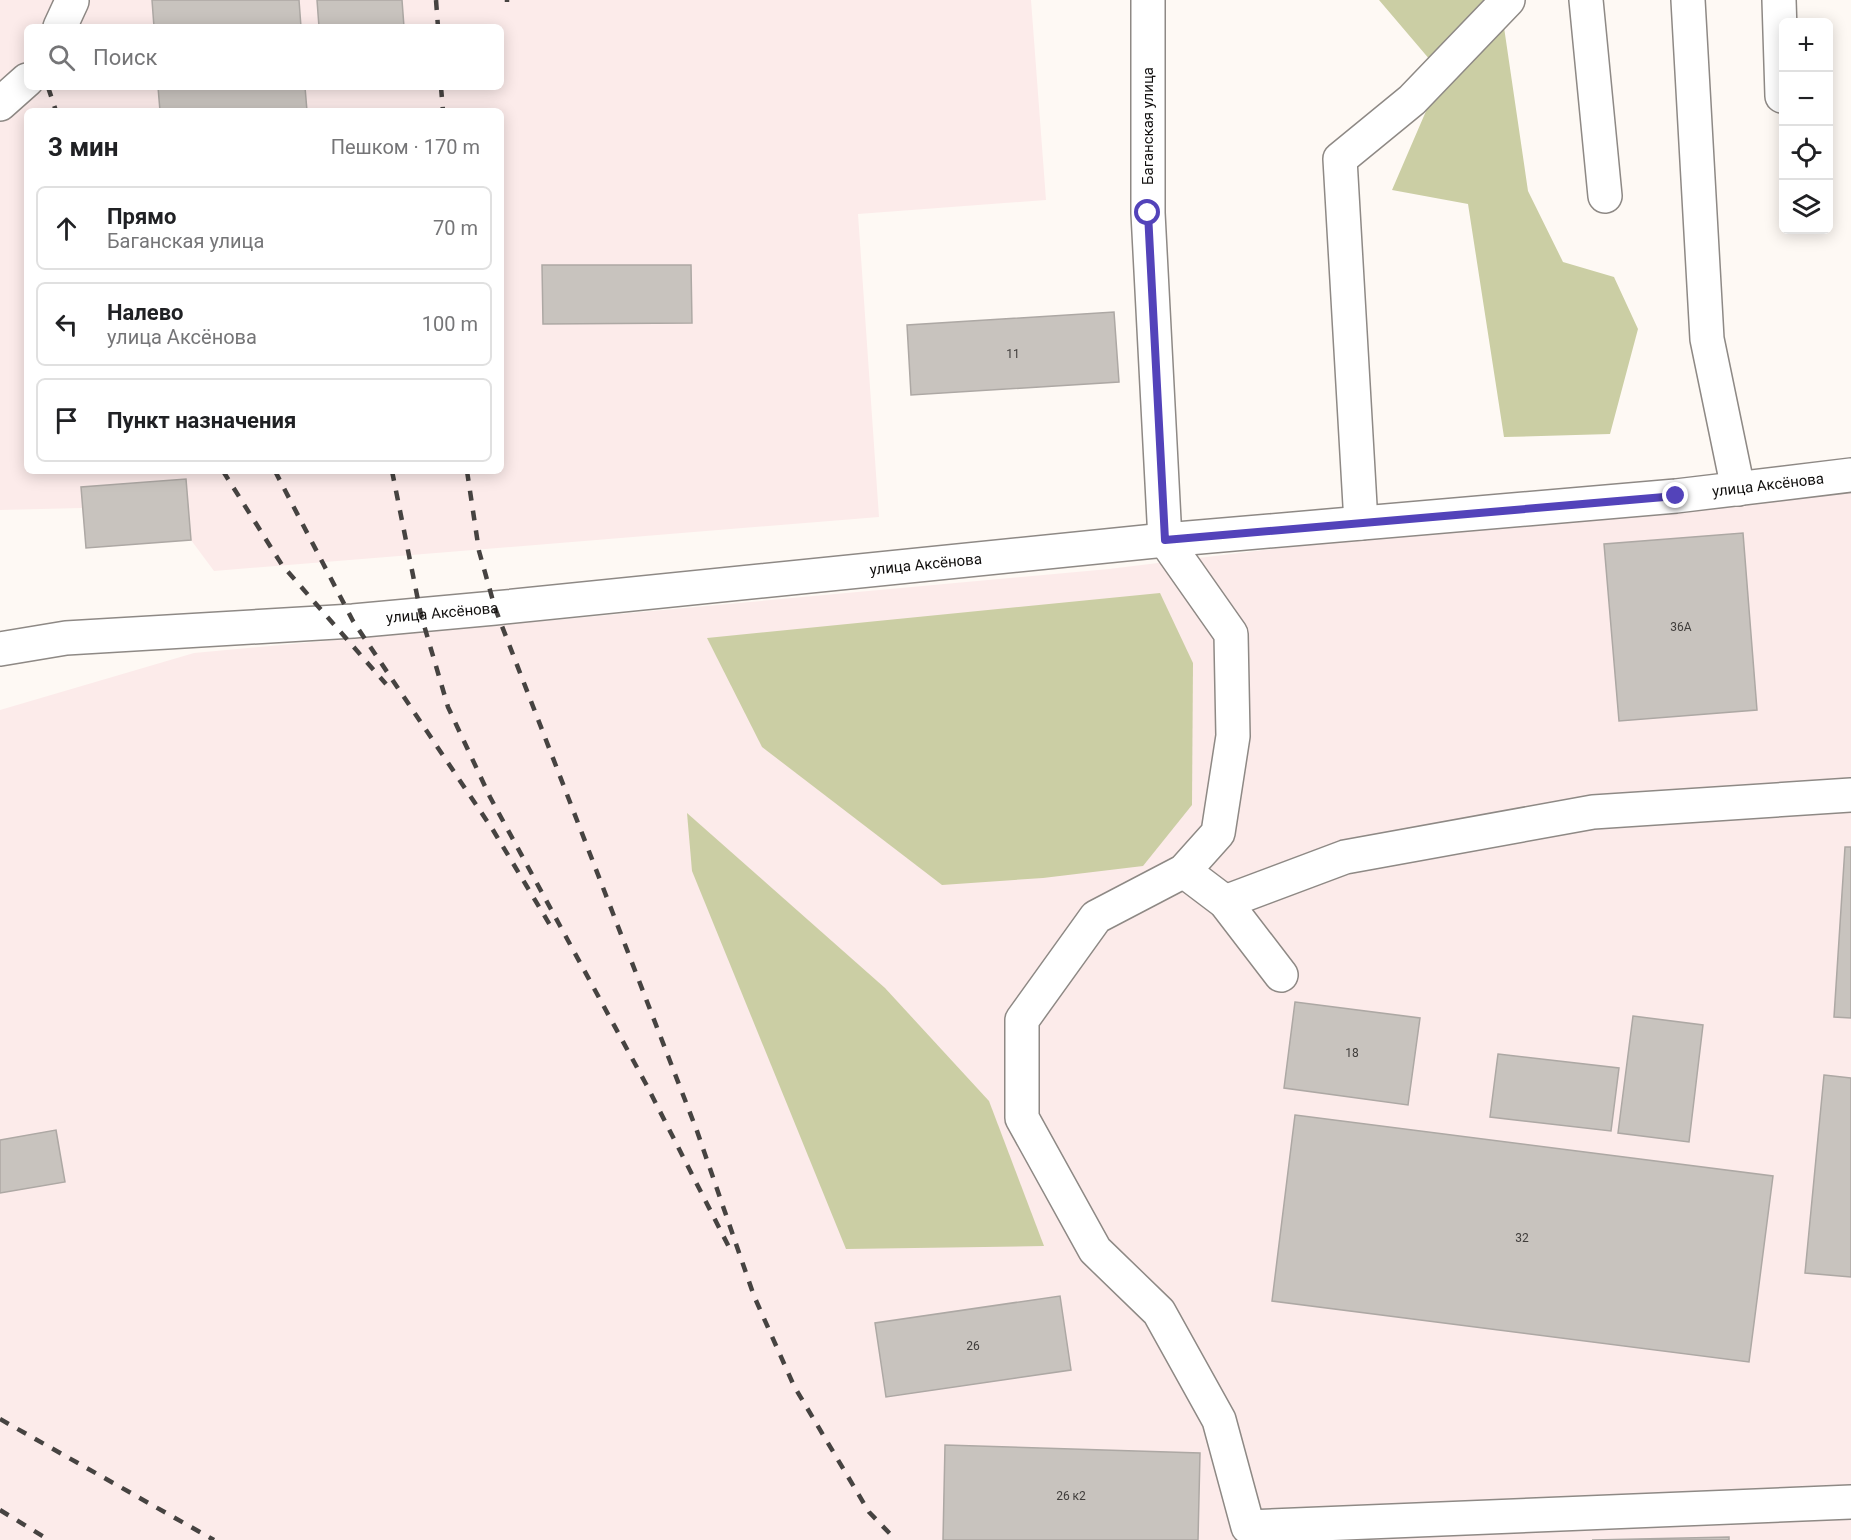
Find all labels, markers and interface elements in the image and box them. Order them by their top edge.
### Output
map controls [1779,18,1833,234]
button: + [1779,18,1833,72]
search box [24,24,504,90]
icon: search [45,41,78,74]
text: Поиск [93,45,157,70]
street label: Баганская улица [1139,67,1157,185]
button: − [1779,72,1833,126]
button: locate [1779,126,1833,180]
text: 3 мин [48,132,119,162]
text: Пешком · 170 m [331,135,480,159]
button: layers [1779,180,1833,234]
route start [1134,199,1160,225]
text: Прямо [107,204,176,229]
icon: ahead [50,212,83,245]
text: 70 m [433,216,478,240]
text: Баганская улица [107,229,264,253]
text: Налево [107,300,184,325]
icon: left [50,308,83,341]
text: 100 m [422,312,478,336]
text: улица Аксёнова [107,325,257,349]
house number: 11 [1006,347,1020,361]
icon: arrive [50,404,83,437]
text: Пункт назначения [107,408,296,433]
street label: улица Аксёнова [1711,469,1825,501]
route end [1662,482,1688,508]
street label: улица Аксёнова [869,550,983,579]
street label: улица Аксёнова [385,599,499,627]
house number: 36А [1670,620,1692,634]
house number: 18 [1345,1046,1359,1060]
house number: 32 [1515,1231,1529,1245]
house number: 26 [966,1339,980,1353]
house number: 26 к2 [1056,1489,1086,1503]

